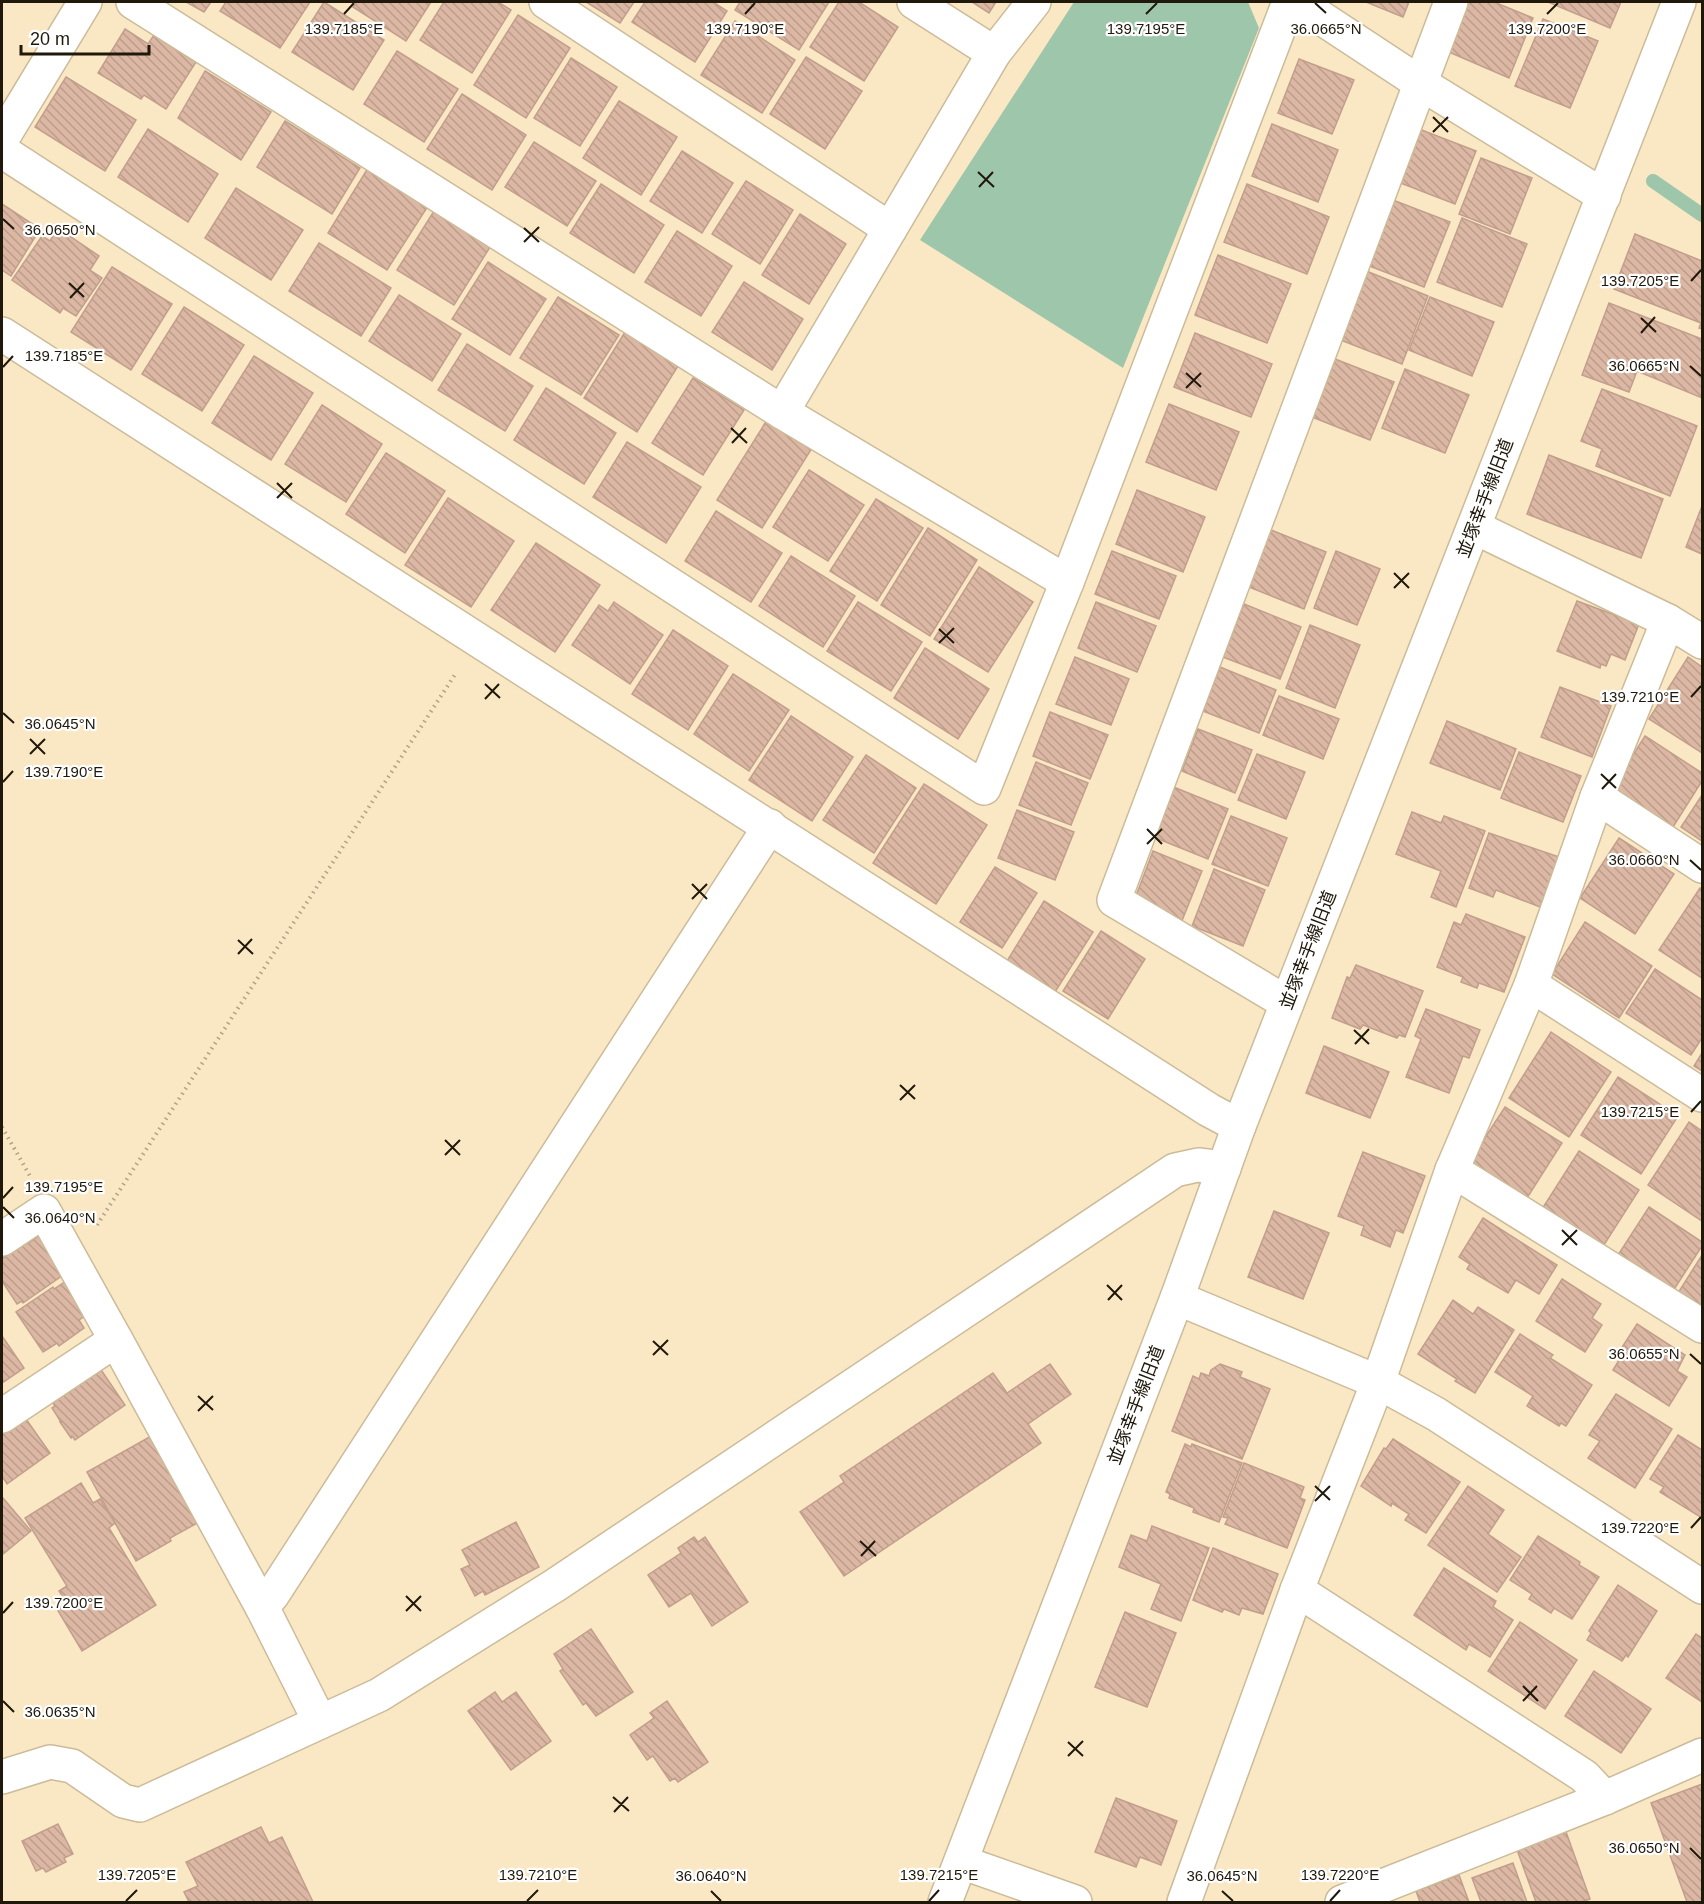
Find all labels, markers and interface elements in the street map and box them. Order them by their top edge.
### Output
scale bar [21,18,148,56]
text: 139.7185°E [305,20,383,37]
text: 139.7190°E [706,20,784,37]
text: 139.7195°E [1107,20,1185,37]
text: 36.0665°N [1290,20,1362,37]
text: 139.7200°E [1508,20,1586,37]
text: 20 m [30,29,70,49]
text: 36.0650°N [24,221,96,238]
text: 139.7205°E [1601,272,1679,289]
text: 139.7185°E [25,347,103,364]
text: 36.0665°N [1608,357,1680,374]
street label: 並塚幸手線旧道 [1453,436,1517,560]
text: 139.7210°E [1601,688,1679,705]
text: 36.0645°N [24,715,96,732]
text: 139.7190°E [25,763,103,780]
text: 36.0660°N [1608,851,1680,868]
street label: 並塚幸手線旧道 [1276,888,1340,1012]
text: 139.7215°E [1601,1103,1679,1120]
text: 139.7195°E [25,1178,103,1195]
text: 36.0640°N [24,1209,96,1226]
street label: 並塚幸手線旧道 [1104,1343,1168,1467]
text: 36.0655°N [1608,1345,1680,1362]
text: 139.7220°E [1601,1519,1679,1536]
text: 139.7200°E [25,1594,103,1611]
text: 36.0635°N [24,1703,96,1720]
text: 36.0650°N [1608,1839,1680,1856]
text: 139.7205°E [98,1866,176,1883]
text: 139.7210°E [499,1866,577,1883]
text: 139.7215°E [900,1866,978,1883]
text: 139.7220°E [1301,1866,1379,1883]
text: 36.0640°N [675,1867,747,1884]
text: 36.0645°N [1186,1867,1258,1884]

